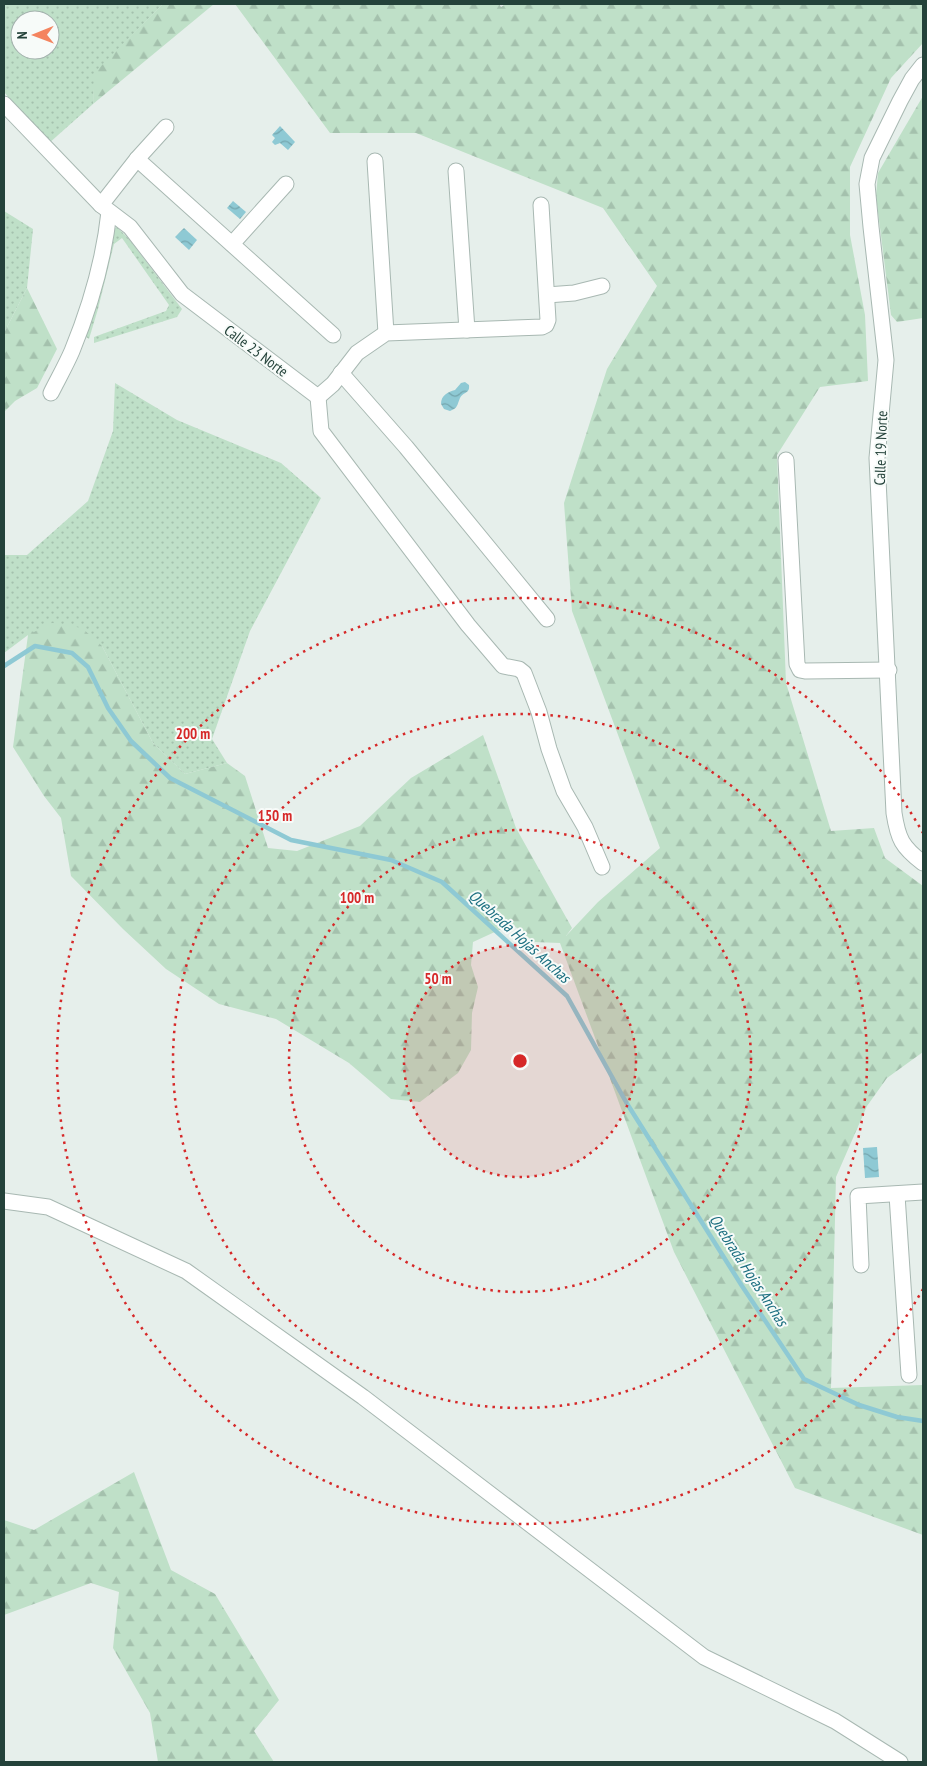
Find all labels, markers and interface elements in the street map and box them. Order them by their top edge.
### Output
north arrow [10,10,60,60]
text: N [13,31,31,39]
street label: Calle 23 Norte [221,320,292,381]
street label: Calle 19 Norte [870,410,891,486]
text: 200 m [176,724,210,743]
text: 150 m [258,806,292,825]
water label: Quebrada Hojas Anchas [465,885,576,988]
text: 100 m [340,888,374,907]
text: 50 m [424,969,452,988]
centre of rings [511,1052,529,1070]
water label: Quebrada Hojas Anchas [705,1210,794,1331]

